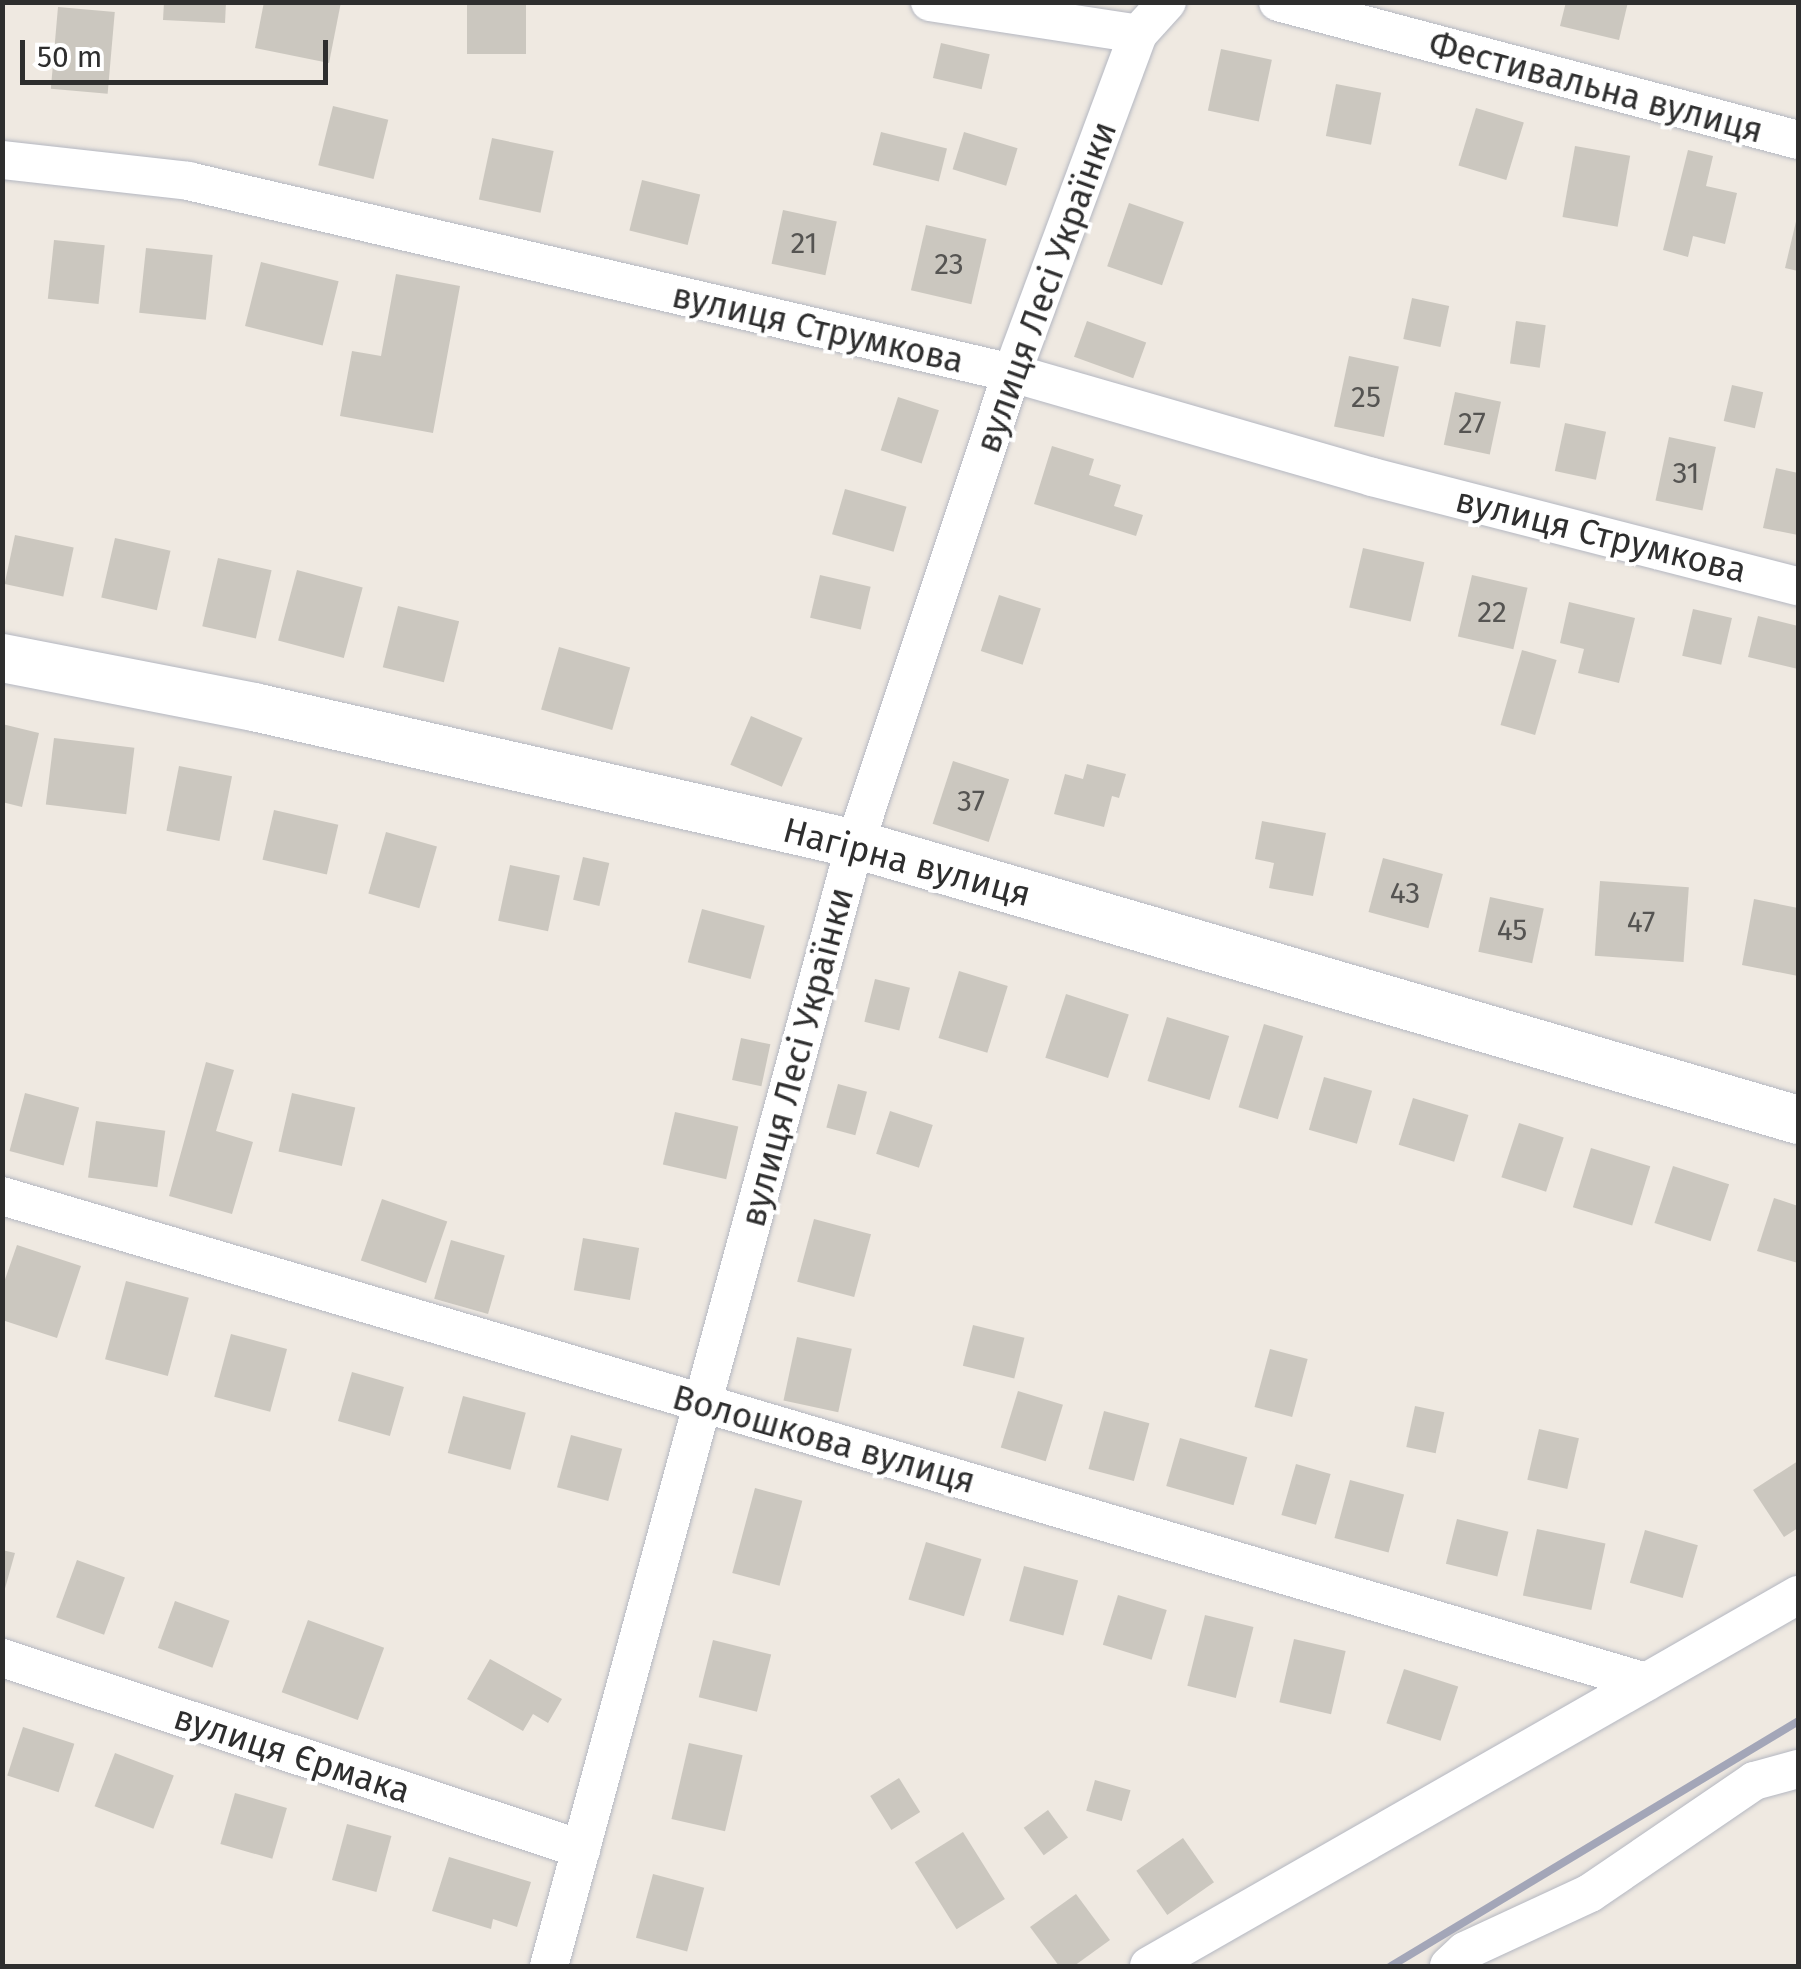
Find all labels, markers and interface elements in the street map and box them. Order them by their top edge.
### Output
scale bar [25,20,332,82]
street label: Фестивальна вулиця [1424,22,1768,152]
text: 50 m [37,39,102,75]
street label: вулиця Лесі Українки [966,116,1126,458]
house number: 21 [790,225,818,261]
house number: 23 [934,246,964,282]
street label: вулиця Струмкова [668,274,968,382]
house number: 25 [1351,379,1381,415]
house number: 27 [1458,405,1486,441]
house number: 31 [1672,455,1700,491]
street label: вулиця Струмкова [1451,479,1751,591]
house number: 22 [1477,594,1507,630]
house number: 37 [957,783,985,819]
street label: Нагірна вулиця [779,809,1035,915]
house number: 43 [1390,875,1420,911]
street label: вулиця Лесі Українки [731,883,863,1231]
house number: 47 [1627,904,1655,940]
house number: 45 [1497,912,1527,948]
street label: Волошкова вулиця [668,1376,980,1502]
street label: вулиця Єрмака [169,1696,415,1812]

